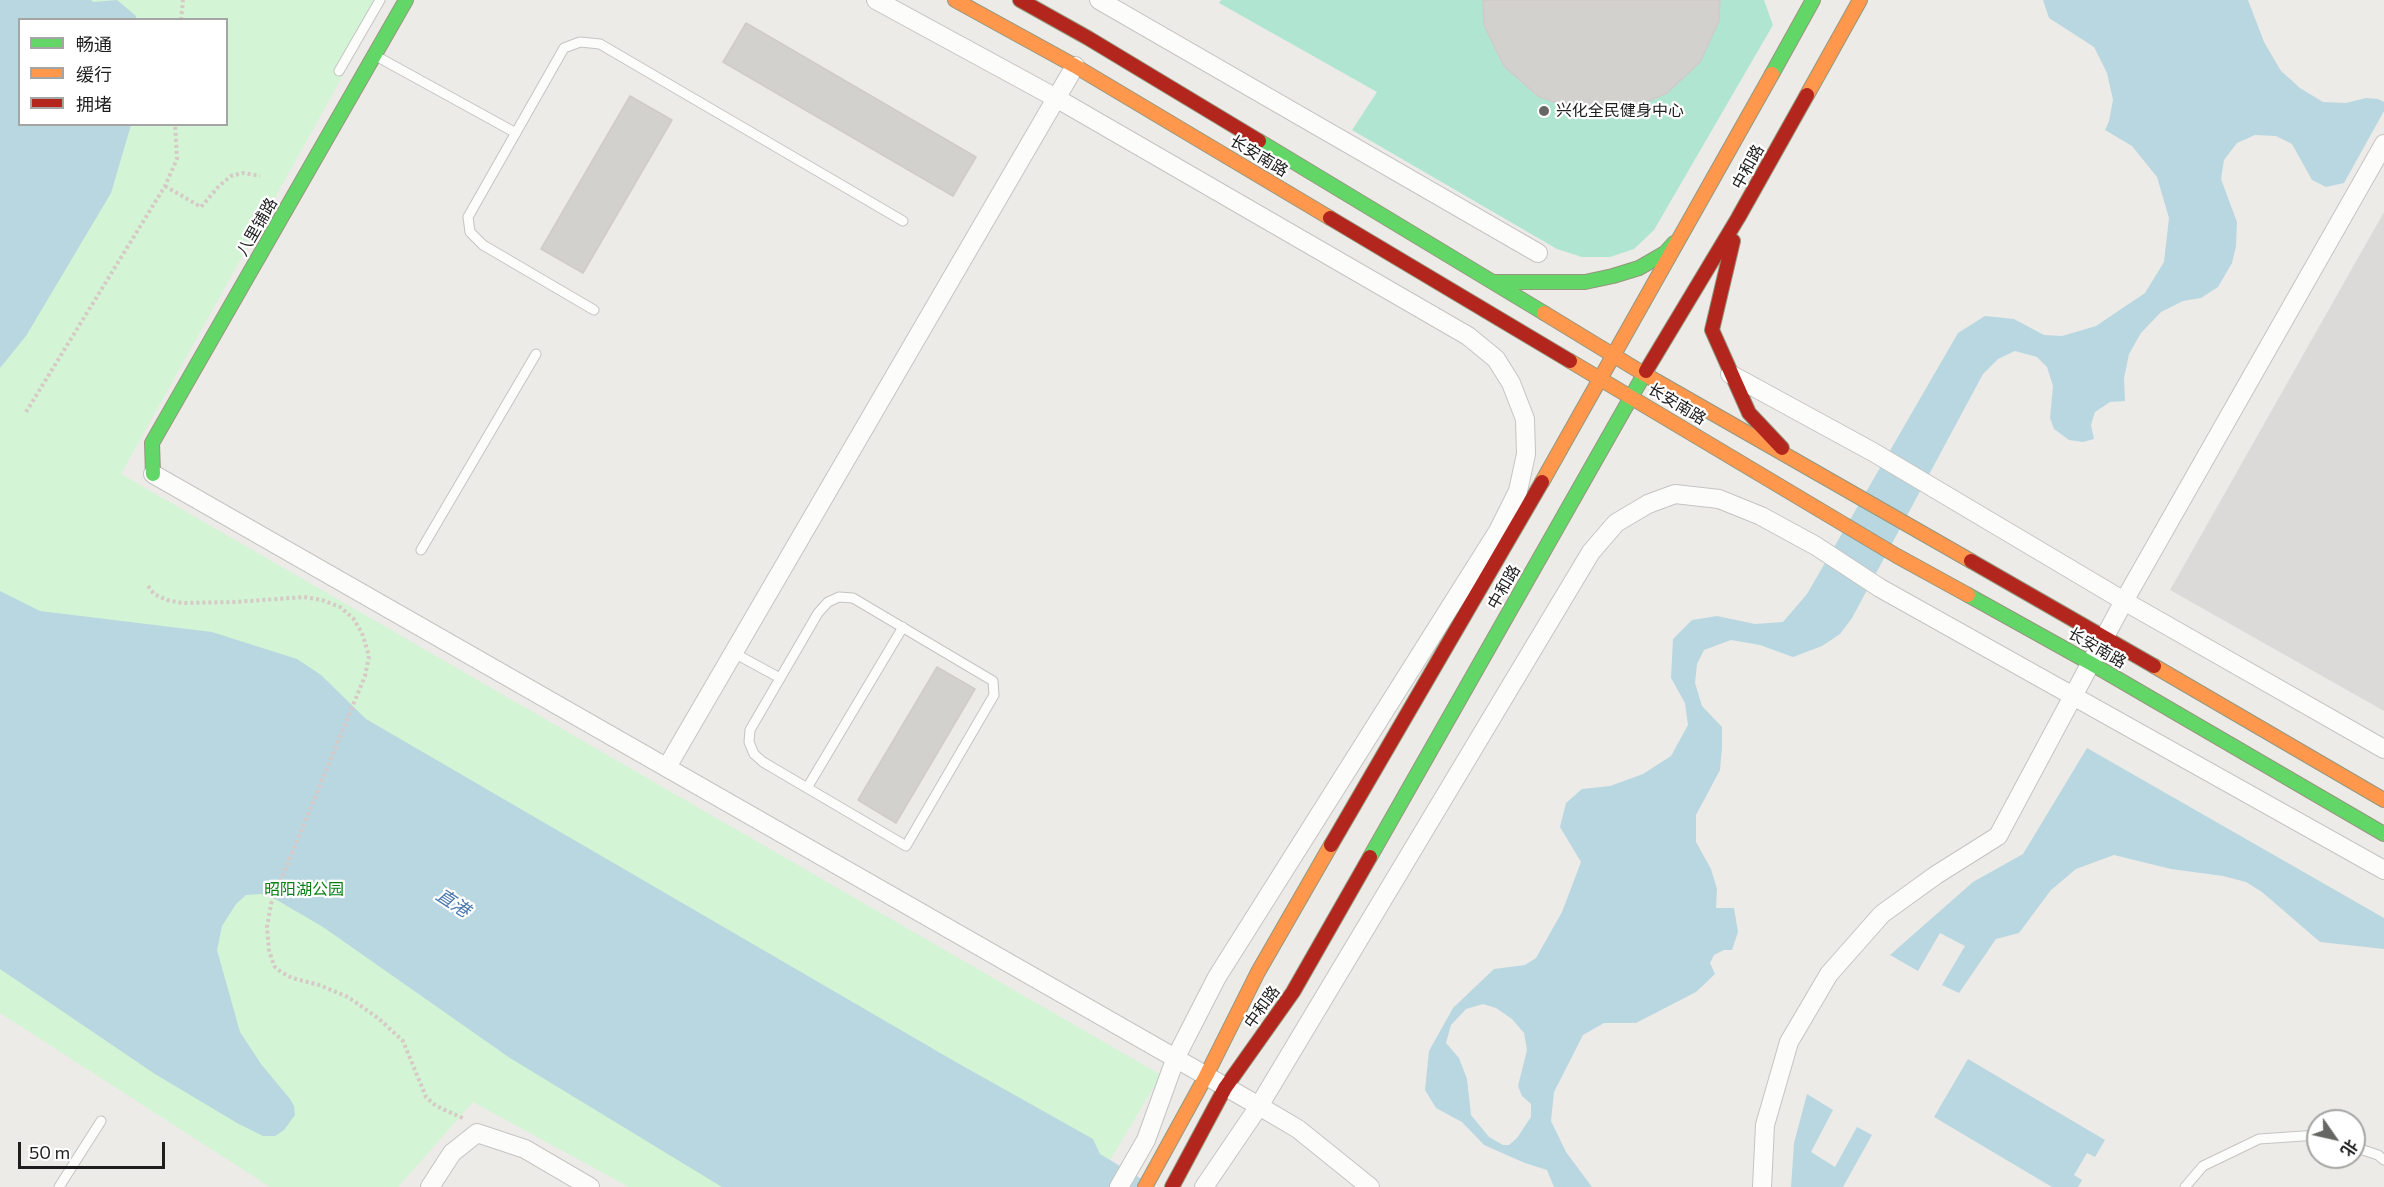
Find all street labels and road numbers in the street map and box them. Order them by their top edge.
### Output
street label: 长安南路 [1227,131,1291,181]
street label: 中和路 [1728,141,1768,193]
street label: 八里铺路 [233,194,281,260]
street label: 长安南路 [1645,379,1709,429]
street label: 中和路 [1484,561,1524,613]
street label: 长安南路 [2064,624,2130,672]
street label: 中和路 [1240,982,1284,1032]

